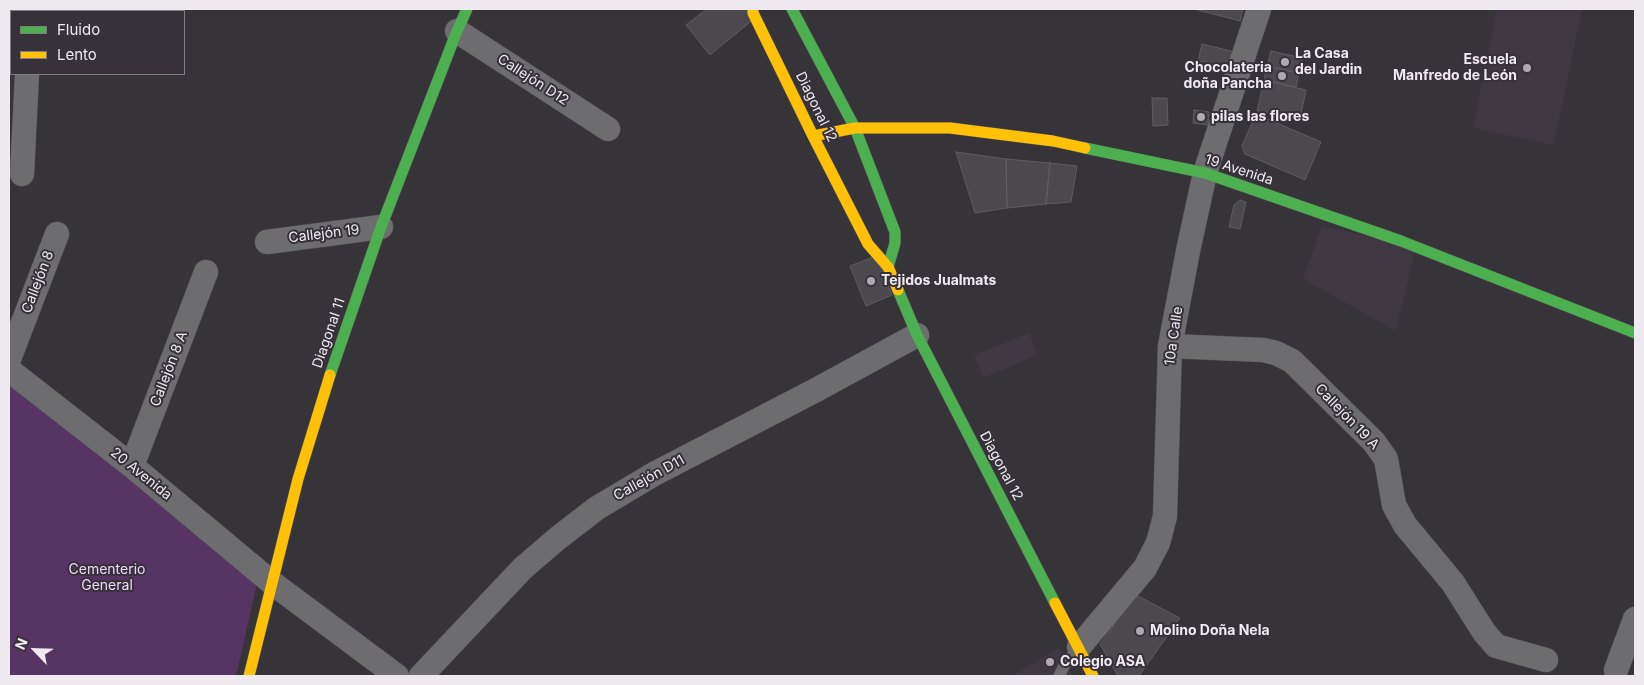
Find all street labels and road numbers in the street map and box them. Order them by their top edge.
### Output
street label: Callejón D12 [494,51,572,109]
street label: Diagonal 12 [792,69,840,145]
street label: 19 Avenida [1203,151,1275,189]
street label: Callejón 19 [288,221,360,247]
street label: Callejón 8 [18,248,58,316]
street label: Diagonal 11 [309,296,349,370]
street label: 10a Calle [1162,305,1186,367]
street label: Callejón 8 A [147,329,191,409]
street label: Callejón 19 A [1311,381,1383,453]
street label: Diagonal 12 [976,428,1026,504]
street label: 20 Avenida [107,444,175,504]
street label: Callejón D11 [611,452,687,504]

